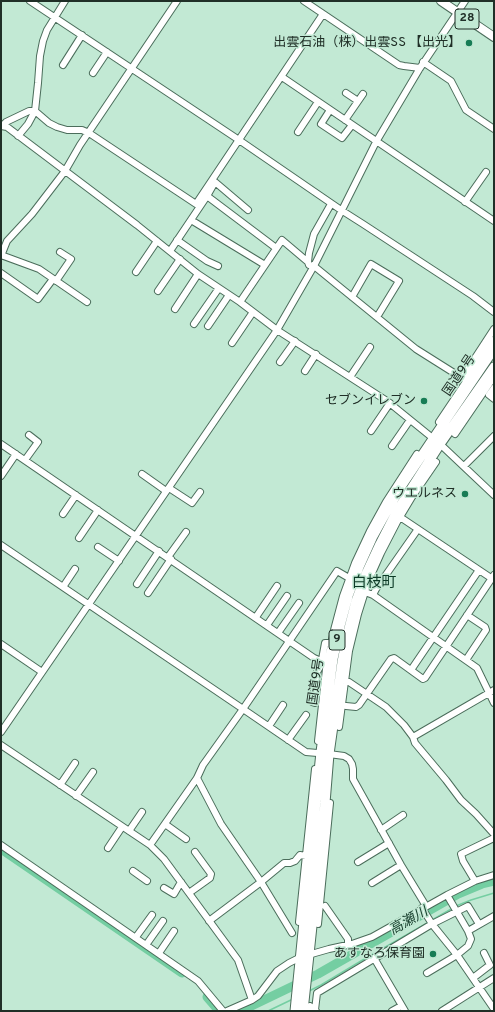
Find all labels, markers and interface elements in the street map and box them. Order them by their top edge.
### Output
road number: 28 [455,9,479,29]
place label: 出雲石油（株）出雲SS 【出光】 [273,35,461,51]
marker: 出雲石油（株）出雲SS 【出光】 [464,38,474,48]
street label: 国道9号 [440,352,480,400]
place label: セブンイレブン [325,393,416,409]
marker: セブンイレブン [419,396,429,406]
place label: ウエルネス [392,486,457,502]
marker: ウエルネス [460,489,470,499]
district label: 白枝町 [352,575,396,593]
road number: 9 [329,630,345,650]
street label: 国道9号 [306,658,328,706]
water label: 高瀬川 [387,904,431,940]
place label: あすなろ保育園 [334,946,425,962]
marker: あすなろ保育園 [428,949,438,959]

